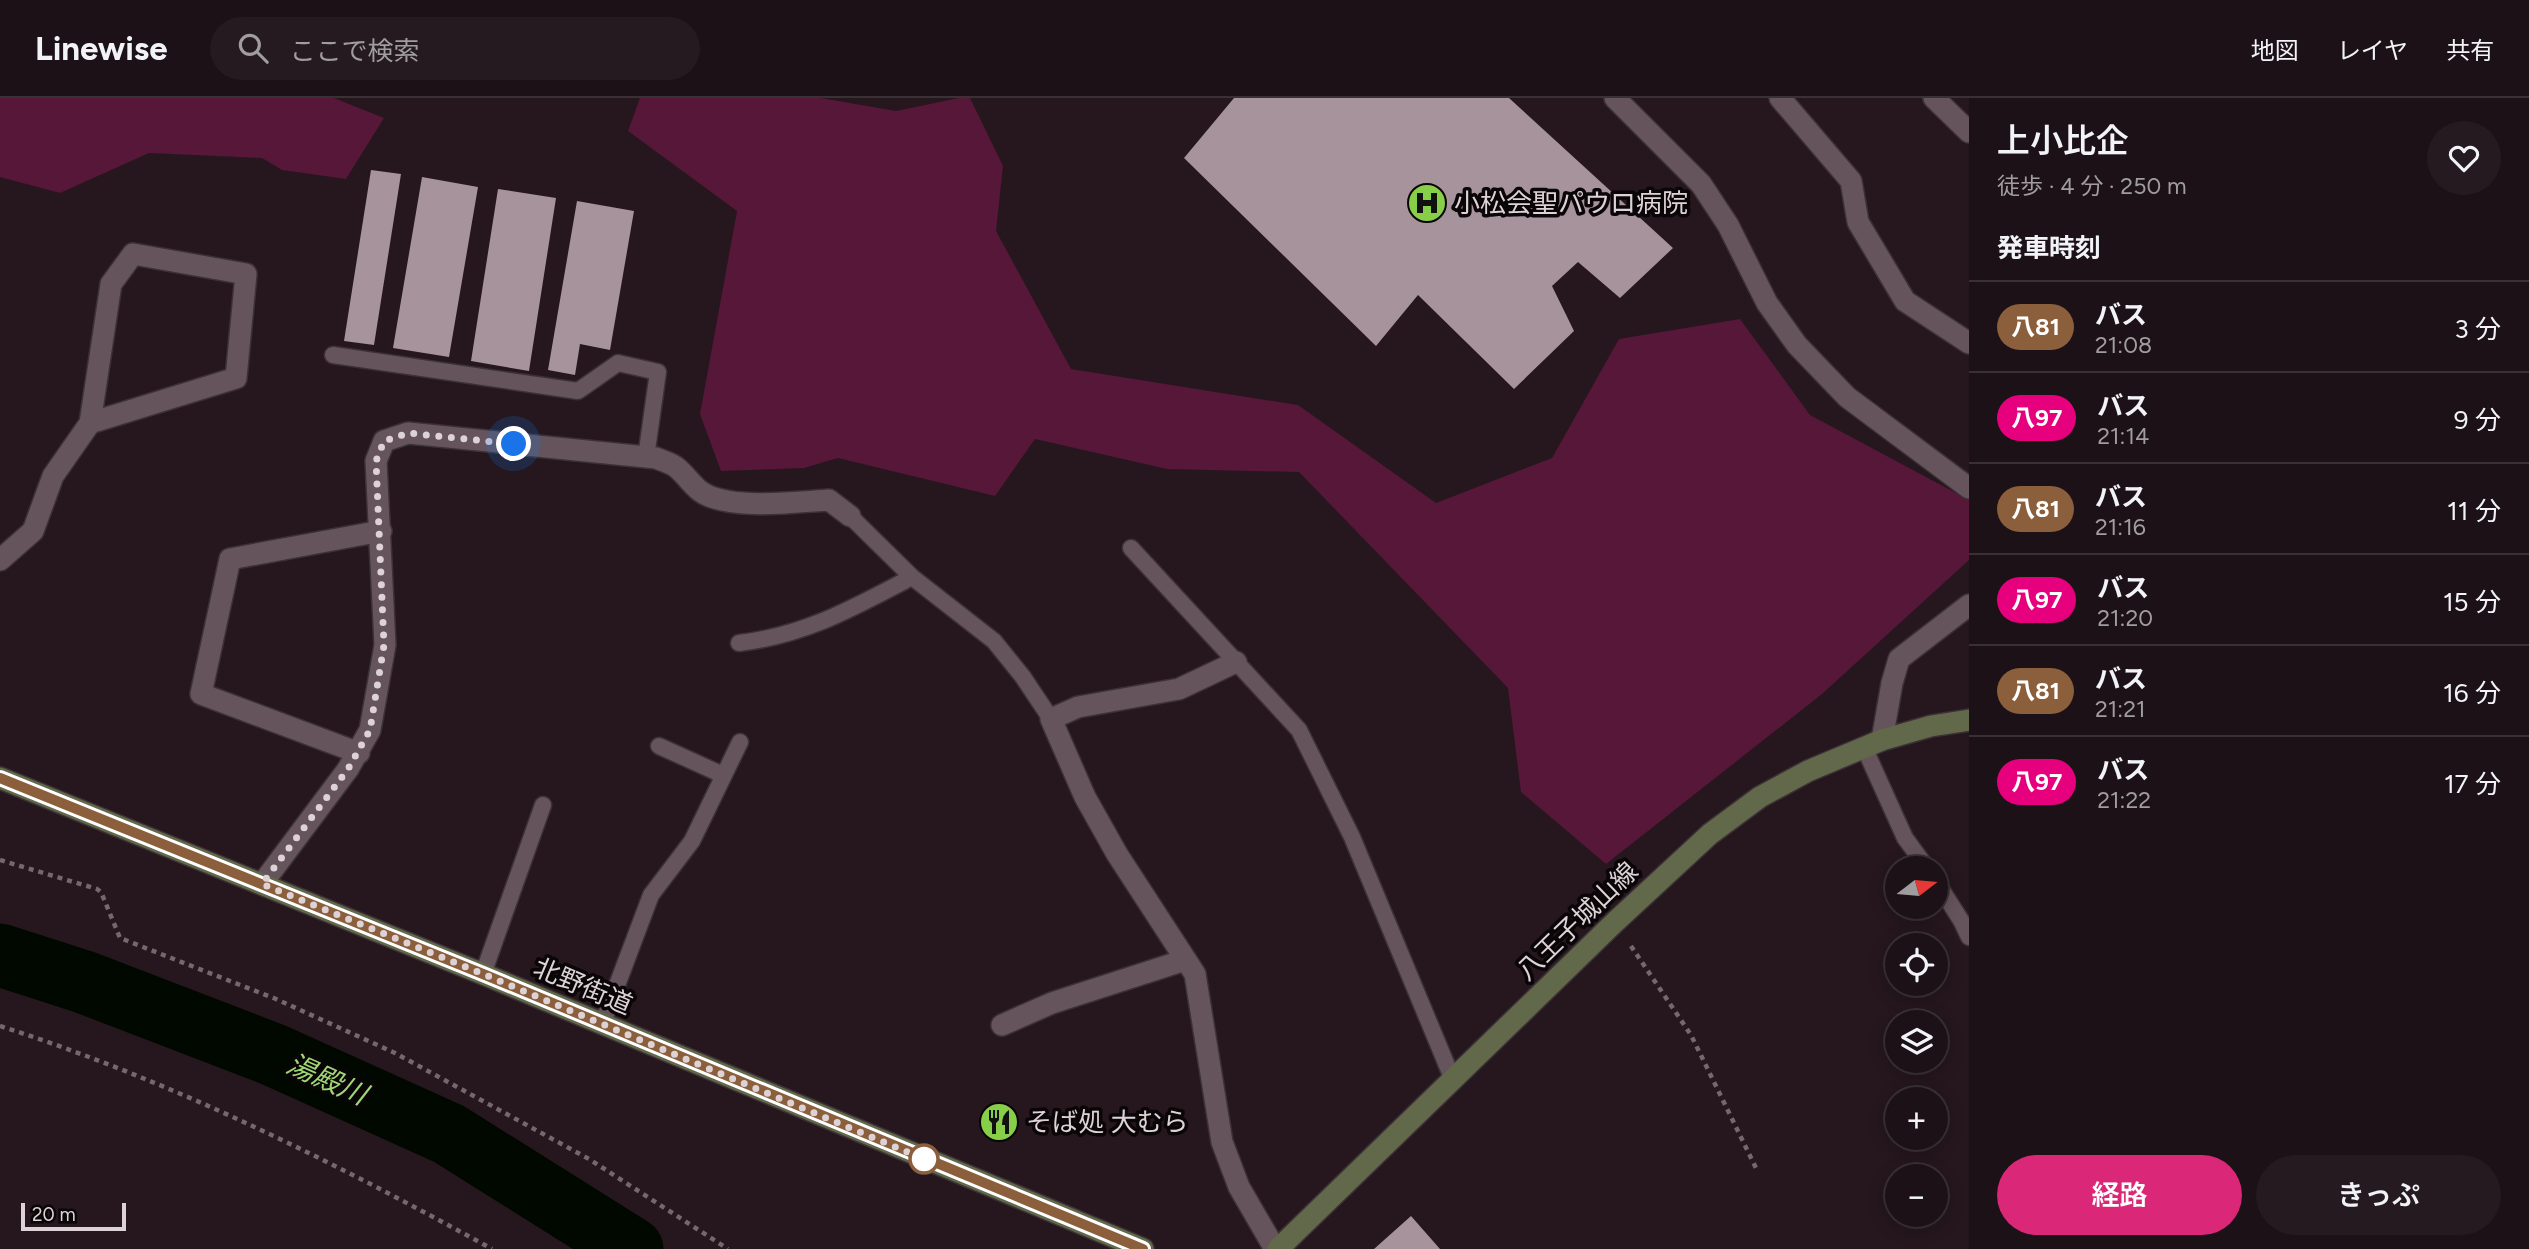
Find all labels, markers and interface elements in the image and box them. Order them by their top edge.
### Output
search box [210,17,700,80]
text: Linewise [35,29,168,68]
icon: search [234,29,272,67]
text: ここで検索 [290,35,420,67]
text: 地図 [2251,36,2299,65]
text: レイヤ [2337,36,2408,65]
text: 共有 [2446,36,2494,65]
text: 上小比企 [1997,121,2129,160]
button: heart [2427,121,2501,195]
text: 徒歩 · 4 分 · 250 m [1997,172,2186,200]
hospital icon: 小松会聖パウロ病院 [1406,182,1448,224]
place label: 小松会聖パウロ病院 [1454,187,1688,219]
text: 発車時刻 [1997,232,2101,264]
text: バス [2095,299,2147,331]
text: 八81 [2011,312,2060,341]
text: 3 分 [2454,313,2501,345]
text: 21:08 [2095,331,2152,359]
text: バス [2097,390,2149,422]
text: 八97 [2011,403,2062,432]
text: 9 分 [2454,404,2501,436]
text: 21:14 [2097,422,2149,450]
your location [496,426,531,461]
text: バス [2095,481,2147,513]
text: 八81 [2011,494,2060,523]
text: 11 分 [2447,495,2501,527]
text: 21:16 [2095,513,2146,541]
text: バス [2097,572,2149,604]
text: 八97 [2011,585,2062,614]
text: 15 分 [2443,586,2501,618]
text: 21:20 [2097,604,2153,632]
text: バス [2095,663,2147,695]
text: 八81 [2011,676,2060,705]
text: 16 分 [2443,677,2501,709]
text: 21:21 [2095,695,2146,723]
text: バス [2097,754,2149,786]
text: 八97 [2011,767,2062,796]
text: 17 分 [2444,768,2501,800]
text: 21:22 [2097,786,2151,814]
street label: 八王子城山線 [1510,855,1644,987]
north arrow [1885,856,1948,919]
map controls [1885,856,1948,1227]
button: locate [1885,933,1948,996]
street label: 北野街道 [529,951,637,1021]
button: layers [1885,1010,1948,1073]
water label: 湯殿川 [282,1046,375,1113]
button: + [1885,1087,1948,1150]
restaurant icon: そば処 大むら [978,1101,1020,1143]
place label: そば処 大むら [1026,1106,1188,1138]
unlabelled marker [909,1144,939,1174]
button: 経路 [1997,1155,2242,1235]
button: きっぷ [2256,1155,2501,1235]
button: − [1885,1164,1948,1227]
scale bar [21,1200,126,1232]
text: 20 m [32,1203,76,1226]

